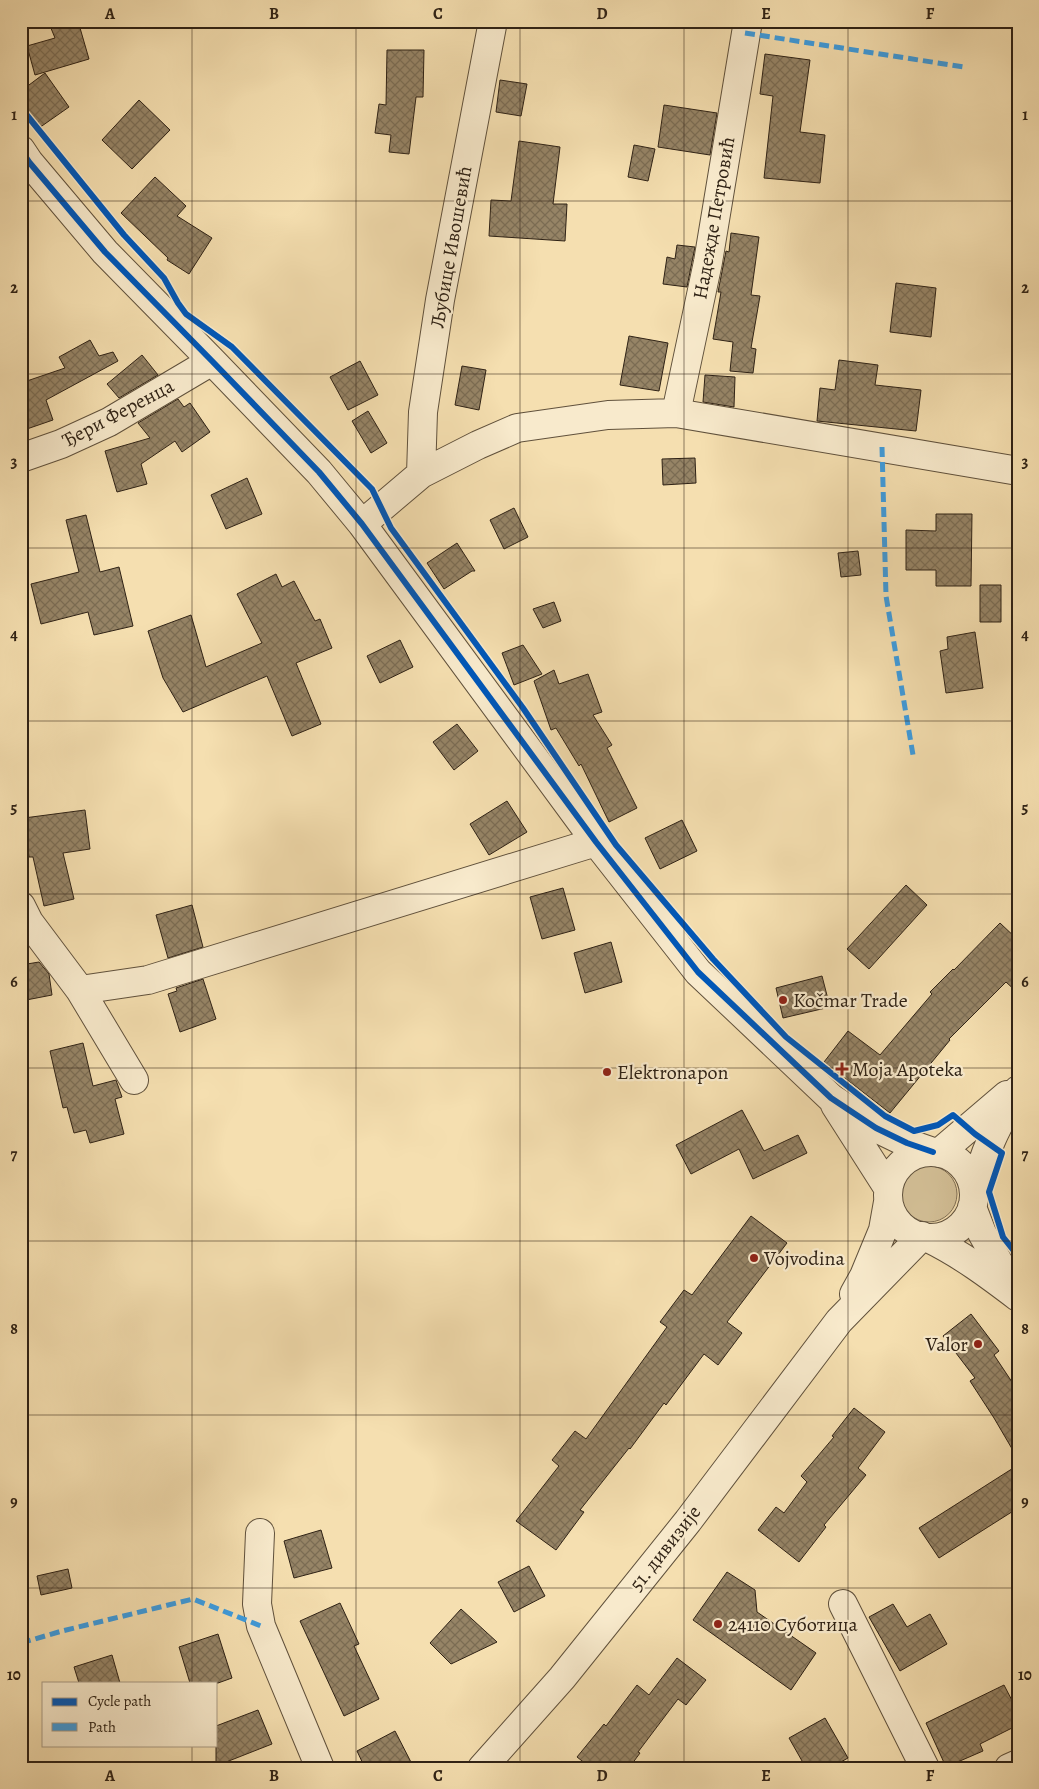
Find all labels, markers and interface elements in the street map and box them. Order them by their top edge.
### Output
text: A [104,3,116,25]
text: B [269,3,279,25]
text: C [433,3,443,25]
text: D [596,3,608,25]
text: E [761,3,771,25]
text: F [926,3,935,25]
text: 1 [11,104,17,126]
text: 1 [1022,104,1028,126]
street label: Надежде Петровић [686,134,742,301]
street label: Љубице Ивошевић [423,163,479,330]
text: 2 [10,277,18,299]
text: 2 [1021,277,1029,299]
street label: Ђери Ференца [57,372,179,454]
text: 3 [11,451,18,473]
text: 3 [1022,451,1029,473]
text: 4 [10,624,18,646]
text: 4 [1021,624,1029,646]
text: 5 [11,797,18,819]
text: 5 [1022,797,1029,819]
text: 6 [10,971,18,993]
text: 6 [1021,971,1029,993]
place label: Kočmar Trade [793,987,908,1014]
marker: Kočmar Trade [777,994,789,1006]
place label: Moja Apoteka [852,1056,964,1083]
place label: Elektronapon [617,1059,728,1086]
marker: Moja Apoteka [836,1063,848,1075]
marker: Elektronapon [601,1066,613,1078]
text: 7 [11,1144,18,1166]
text: 7 [1022,1144,1029,1166]
place label: Vojvodina [763,1245,846,1272]
marker: Vojvodina [748,1252,760,1264]
text: 8 [10,1318,18,1340]
text: 8 [1021,1318,1029,1340]
place label: Valor [925,1331,968,1358]
marker: Valor [972,1338,984,1350]
text: 9 [10,1491,18,1513]
text: 9 [1021,1491,1029,1513]
street label: 51. дивизије [623,1499,707,1597]
place label: 24110 Суботица [728,1611,859,1638]
marker: 24110 Суботица [712,1618,724,1630]
text: 10 [7,1664,21,1686]
text: 10 [1018,1664,1032,1686]
legend [42,1682,218,1746]
text: Cycle path [88,1691,151,1711]
text: Path [88,1717,116,1737]
text: A [104,1765,116,1787]
text: B [269,1765,279,1787]
text: C [433,1765,443,1787]
text: D [596,1765,608,1787]
text: E [761,1765,771,1787]
text: F [926,1765,935,1787]

